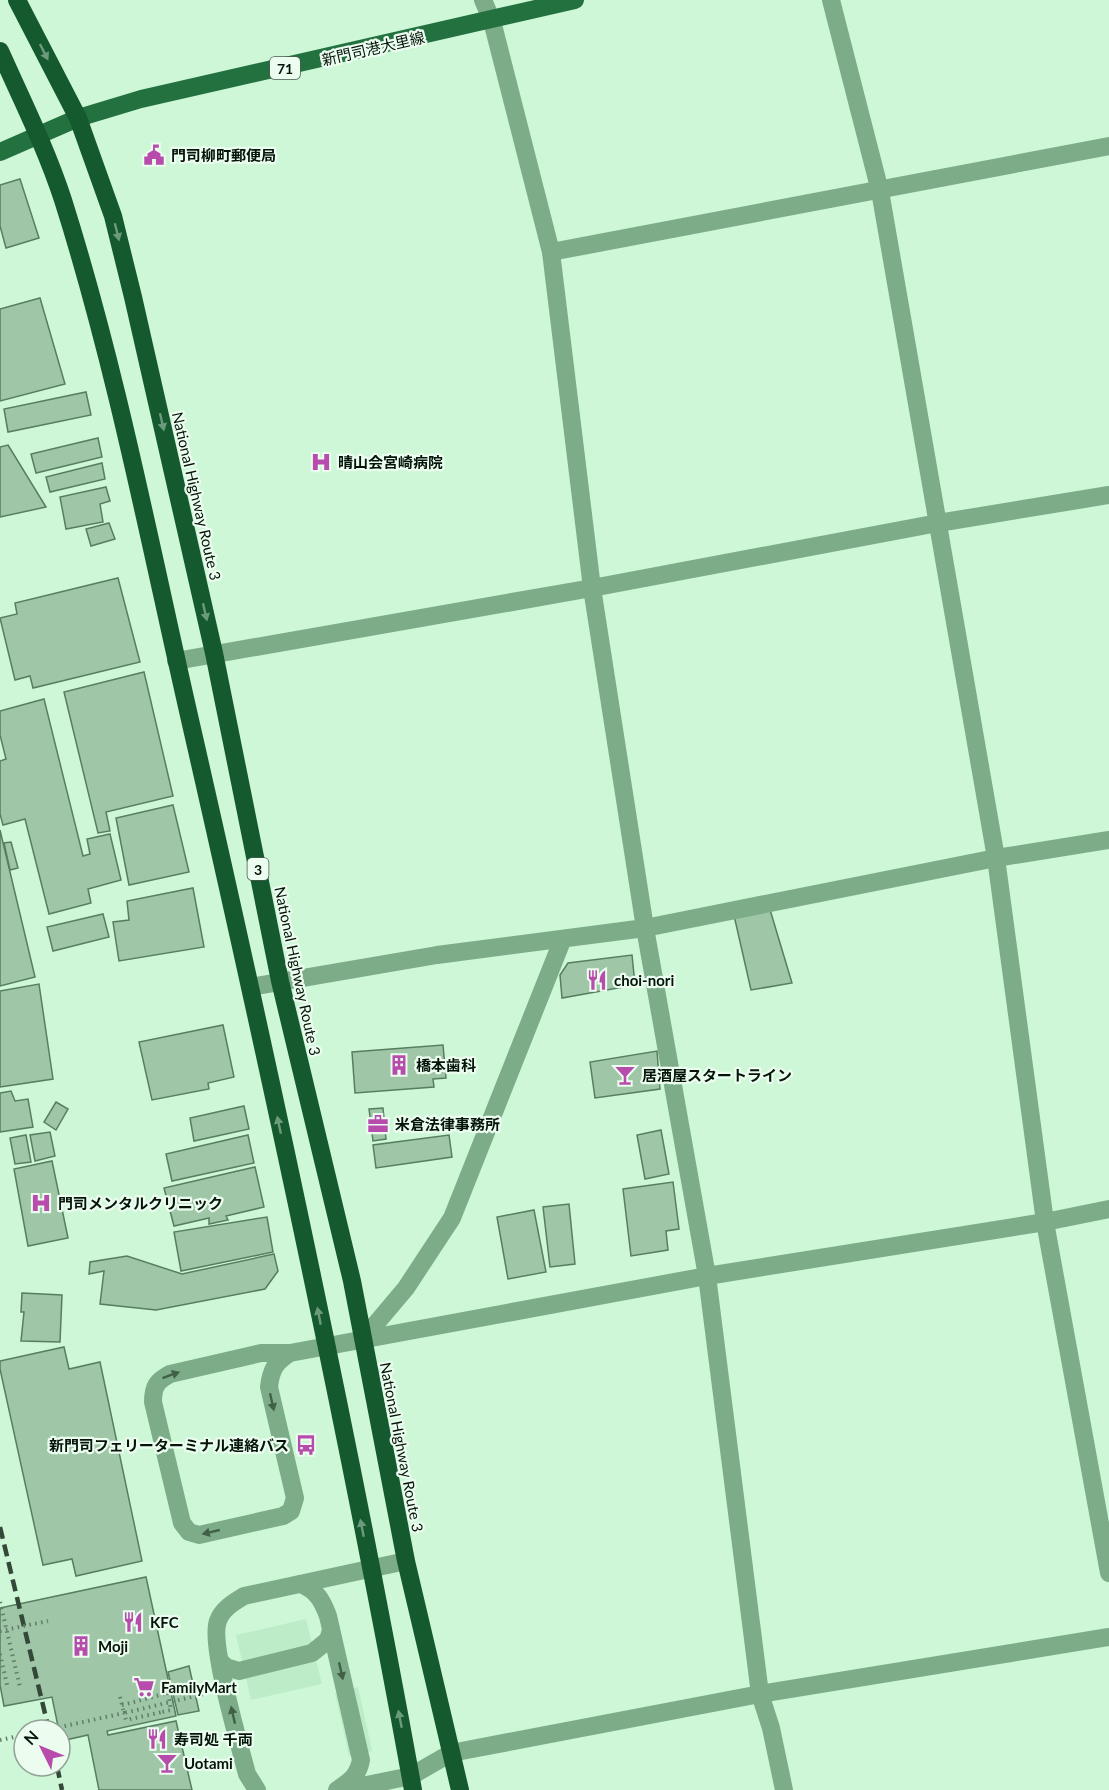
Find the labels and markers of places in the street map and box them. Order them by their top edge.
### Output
public building icon: 門司柳町郵便局 [142,143,166,167]
place label: 門司柳町郵便局 [171,146,276,164]
hospital icon: 晴山会宮崎病院 [309,450,333,474]
place label: 晴山会宮崎病院 [338,453,443,471]
restaurant icon: choi-nori [585,968,609,992]
place label: choi-nori [614,971,674,989]
building icon: 橋本歯科 [387,1053,411,1077]
place label: 橋本歯科 [416,1056,476,1074]
bar icon: 居酒屋スタートライン [613,1063,637,1087]
place label: 居酒屋スタートライン [642,1066,792,1084]
office icon: 米倉法律事務所 [366,1112,390,1136]
place label: 米倉法律事務所 [395,1115,500,1133]
hospital icon: 門司メンタルクリニック [29,1191,53,1215]
place label: 門司メンタルクリニック [58,1194,223,1212]
bus stop icon: 新門司フェリーターミナル連絡バス [294,1433,318,1457]
place label: 新門司フェリーターミナル連絡バス [49,1436,289,1454]
restaurant icon: KFC [121,1610,145,1634]
place label: KFC [150,1613,179,1631]
building icon: Moji [69,1634,93,1658]
place label: Moji [98,1637,128,1655]
supermarket icon: FamilyMart [132,1675,156,1699]
place label: FamilyMart [161,1678,237,1696]
restaurant icon: 寿司処 千両 [145,1727,169,1751]
place label: 寿司処 千両 [174,1730,253,1748]
bar icon: Uotami [155,1751,179,1775]
place label: Uotami [184,1754,233,1772]

